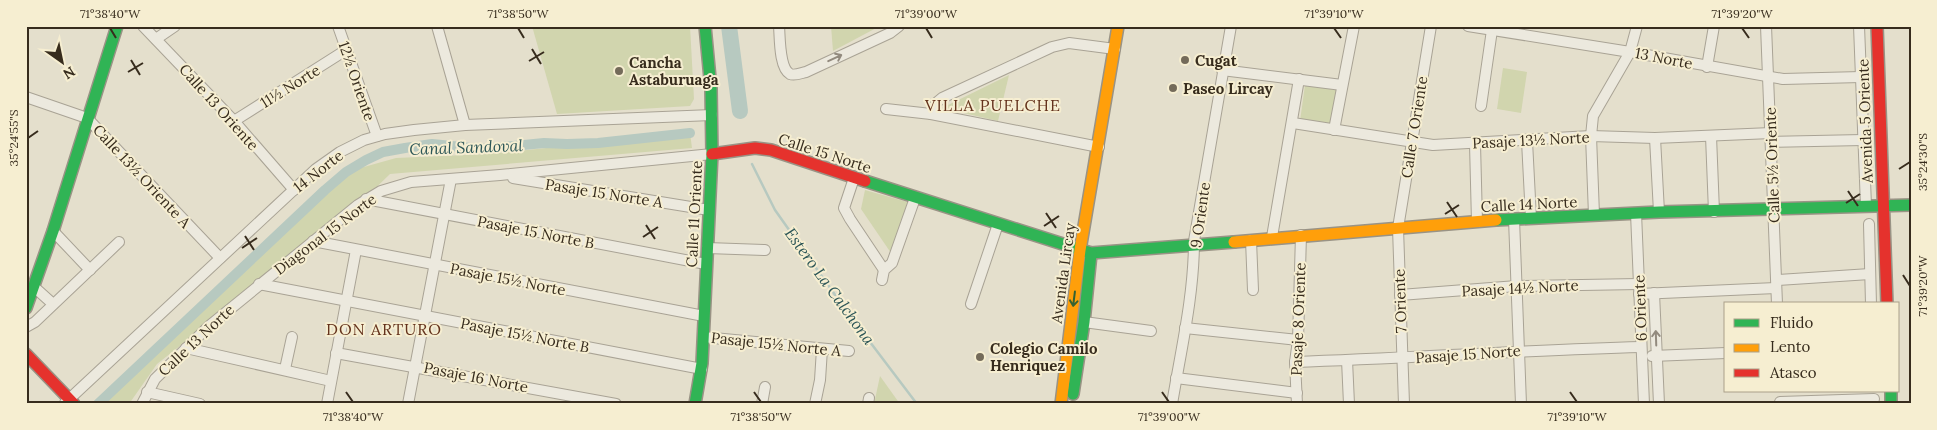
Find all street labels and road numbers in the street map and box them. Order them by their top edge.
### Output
street label: 12½ Oriente [335,39,379,123]
street label: 13 Norte [1634,43,1694,73]
street label: Avenida 5 Oriente [1853,58,1877,185]
street label: Calle 13 Oriente [175,60,263,154]
street label: 11½ Norte [256,60,324,112]
street label: Calle 7 Oriente [1397,75,1431,179]
street label: Calle 5½ Oriente [1760,107,1784,223]
street label: Calle 13½ Oriente A [89,120,195,232]
street label: Pasaje 13½ Norte [1472,127,1590,153]
street label: Calle 15 Norte [776,129,874,177]
street label: 14 Norte [289,146,347,196]
street label: Calle 11 Oriente [682,160,706,268]
street label: Pasaje 15 Norte A [544,174,665,212]
street label: 9 Oriente [1186,181,1214,249]
street label: Diagonal 15 Norte [270,189,380,279]
street label: Calle 14 Norte [1480,192,1578,216]
street label: Pasaje 15 Norte B [476,211,596,253]
street label: Avenida Lircay [1046,221,1079,326]
street label: Pasaje 15½ Norte [449,258,567,300]
street label: Pasaje 8 Oriente [1287,262,1309,376]
street label: 7 Oriente [1389,268,1411,334]
street label: Pasaje 14½ Norte [1461,275,1579,301]
street label: 6 Oriente [1629,275,1651,341]
street label: Calle 13 Norte [154,300,238,380]
street label: Pasaje 15½ Norte B [459,313,591,357]
street label: Pasaje 15½ Norte A [710,328,843,360]
street label: Pasaje 15 Norte [1415,341,1521,367]
street label: Pasaje 16 Norte [422,358,530,396]

